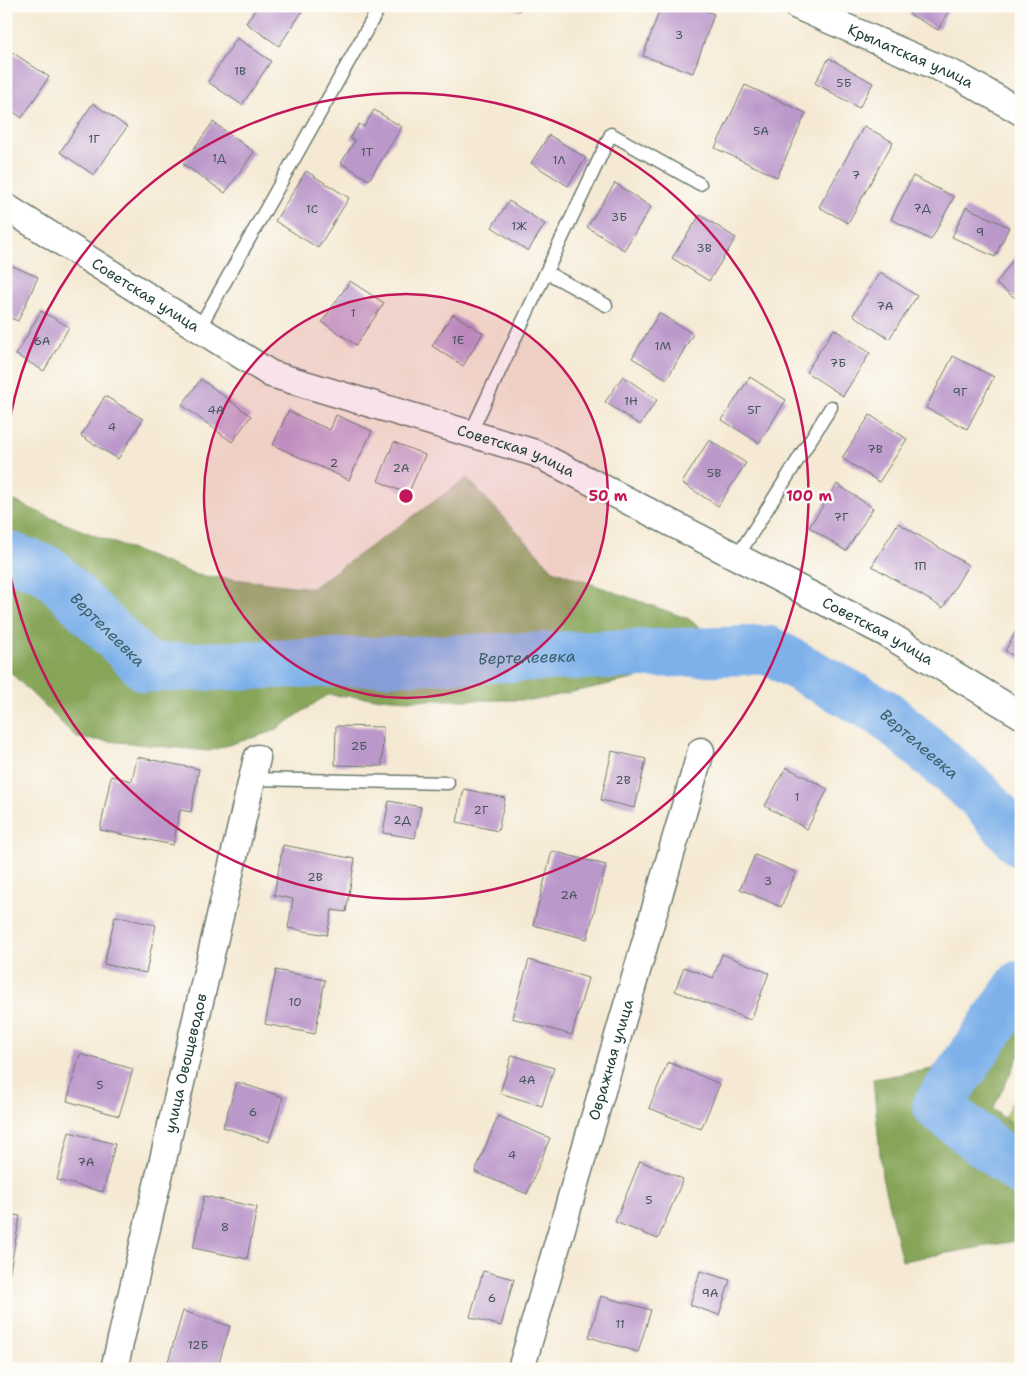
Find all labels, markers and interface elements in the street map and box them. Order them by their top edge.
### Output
street label: Крылатская улица [844,19,978,93]
house number: 3 [675,27,683,43]
house number: 1В [234,63,246,79]
house number: 5Б [836,75,852,91]
house number: 5А [753,123,769,139]
house number: 1Г [88,131,100,147]
house number: 1Т [361,144,374,160]
house number: 1Д [212,150,226,166]
house number: 1Л [552,152,566,168]
house number: 7 [852,167,860,183]
house number: 7Д [913,200,931,216]
house number: 1С [306,201,318,217]
house number: 3Б [611,209,627,225]
house number: 1Ж [511,218,527,234]
house number: 9 [976,224,984,240]
house number: 3В [696,240,712,256]
street label: Советская улица [88,253,204,337]
house number: 7А [876,298,894,314]
house number: 1 [350,305,356,321]
house number: 1Е [452,332,464,348]
house number: 6А [33,333,51,349]
house number: 1М [655,338,672,354]
house number: 7Б [830,355,846,371]
house number: 9Г [953,384,968,400]
house number: 1Н [624,393,638,409]
house number: 4А [207,402,225,418]
house number: 5Г [747,402,761,418]
house number: 4 [108,419,116,435]
street label: Советская улица [455,420,579,482]
house number: 7В [867,441,883,457]
house number: 2 [330,455,338,471]
house number: 2А [392,460,410,476]
house number: 5В [707,465,721,481]
text: 50 m [589,486,628,506]
text: 100 m [786,486,832,506]
centre of rings [397,487,415,505]
house number: 7Г [834,509,849,525]
house number: 1П [914,558,927,574]
water label: Вертелеевка [66,588,150,672]
street label: Советская улица [819,592,938,670]
water label: Вертелеевка [478,646,576,669]
water label: Вертелеевка [875,704,963,784]
house number: 2Б [351,738,367,754]
house number: 2В [615,772,631,788]
house number: 1 [794,789,800,805]
house number: 2Г [474,802,489,818]
house number: 2Д [393,812,411,828]
house number: 2В [307,869,323,885]
house number: 3 [764,873,772,889]
house number: 2А [560,887,578,903]
street label: улица Овощеводов [160,991,212,1135]
house number: 10 [288,994,302,1010]
street label: Овражная улица [584,996,638,1123]
house number: 4А [518,1072,536,1088]
house number: 5 [96,1077,104,1093]
house number: 6 [249,1104,257,1120]
house number: 4 [508,1147,516,1163]
house number: 7А [77,1154,95,1170]
house number: 5 [645,1192,653,1208]
house number: 8 [221,1219,229,1235]
house number: 9А [701,1285,719,1301]
house number: 6 [488,1290,496,1306]
house number: 11 [615,1316,625,1332]
house number: 12Б [188,1337,208,1353]

